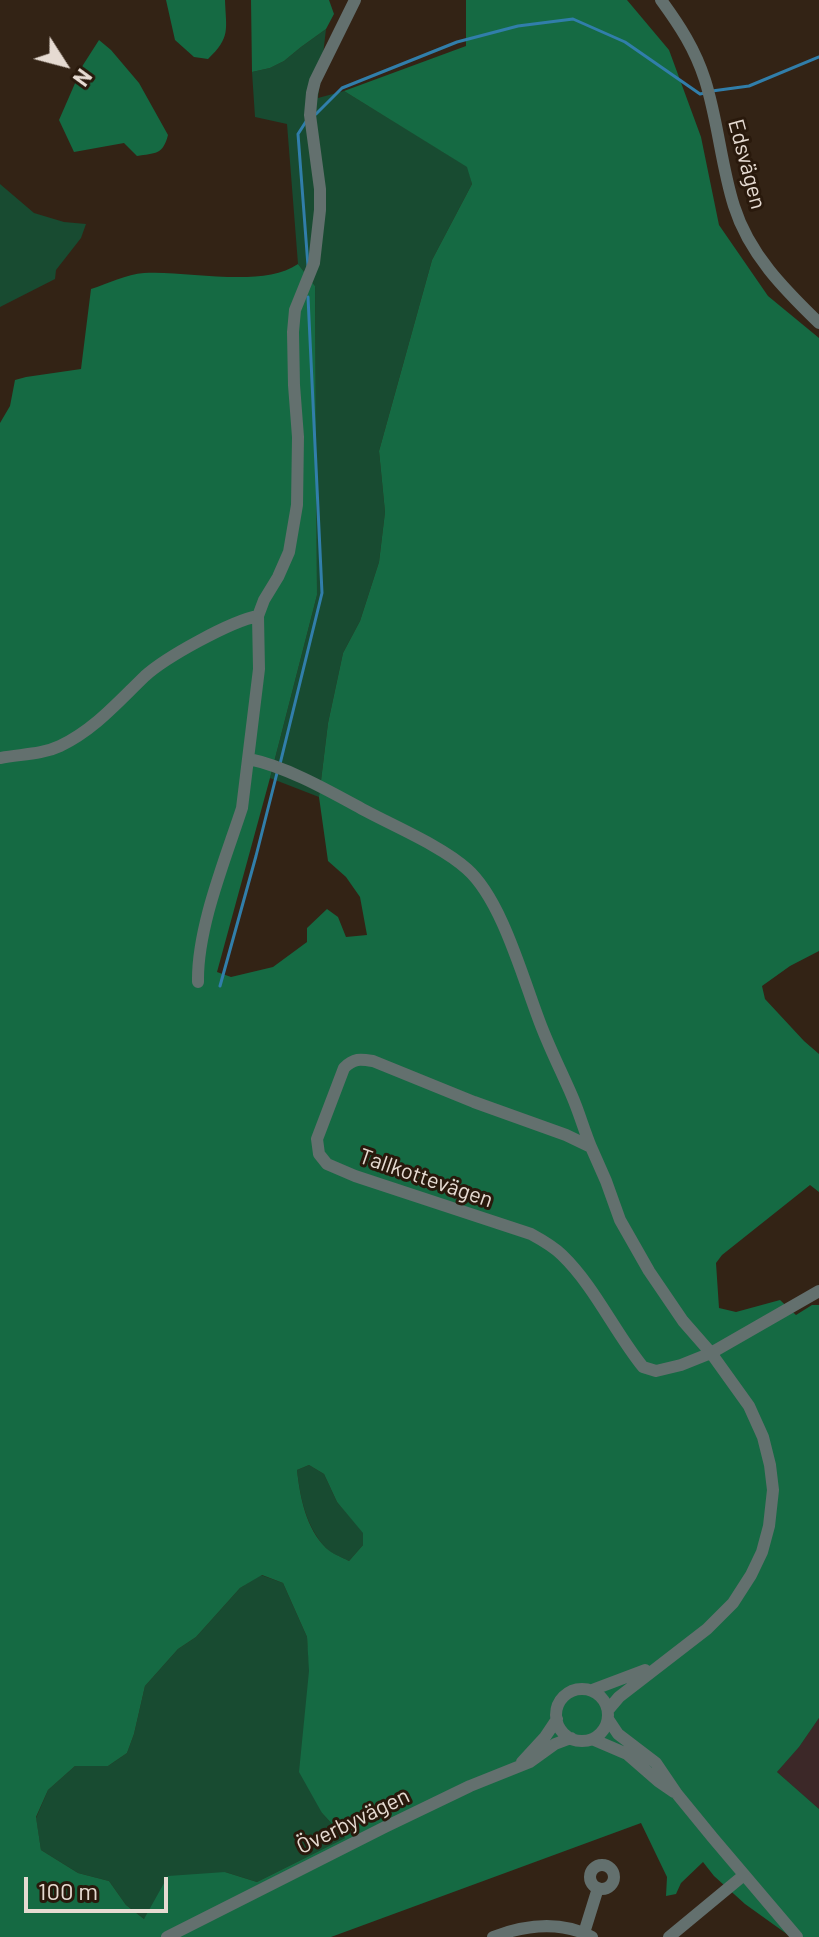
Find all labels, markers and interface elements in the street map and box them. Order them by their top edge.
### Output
north arrow [24,24,104,104]
text: N [69,65,98,92]
street label: Edsvägen [722,116,772,212]
street label: Tallkottevägen [356,1143,496,1213]
street label: Överbyvägen [292,1782,414,1860]
scale bar [28,1861,172,1911]
text: 100 m [38,1876,98,1905]

